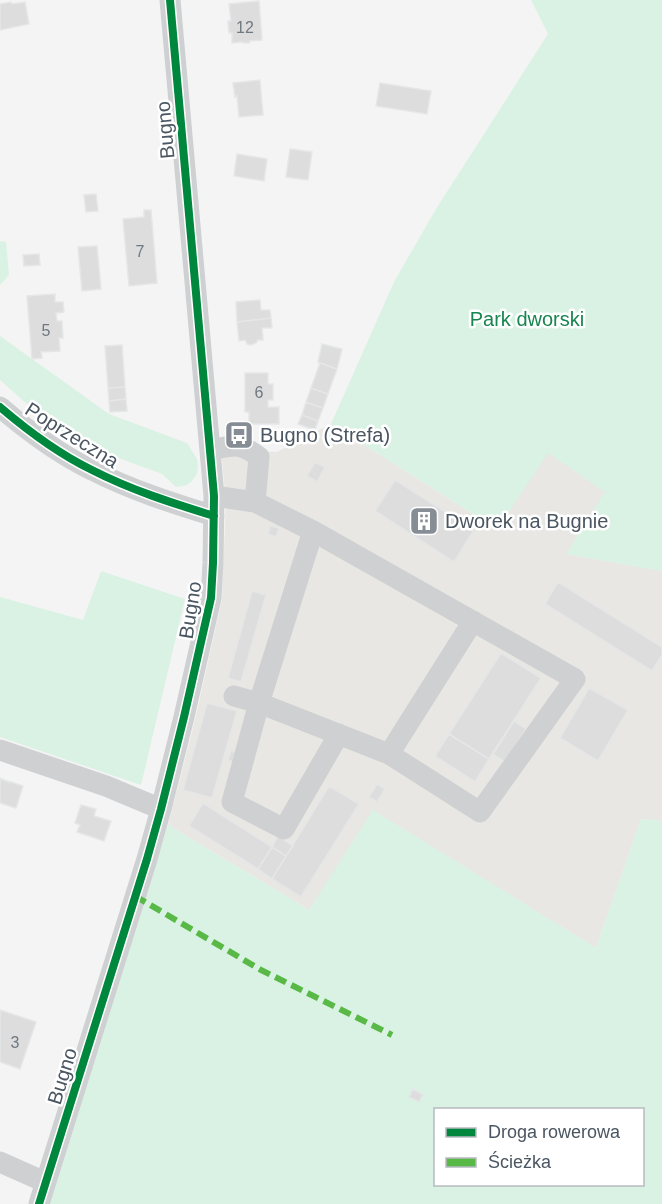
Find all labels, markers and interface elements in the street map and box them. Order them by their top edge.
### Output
house number: 12 [236,19,254,36]
street label: Bugno [152,100,178,160]
house number: 7 [136,243,145,260]
park label: Park dworski [470,308,584,330]
house number: 5 [42,322,51,339]
house number: 6 [255,384,264,401]
street label: Poprzeczna [21,398,123,473]
bus stop icon: Bugno (Strefa) [223,419,255,451]
place label: Bugno (Strefa) [260,424,390,446]
building icon: Dworek na Bugnie [408,505,440,537]
place label: Dworek na Bugnie [445,510,608,532]
street label: Bugno [175,580,205,640]
house number: 3 [11,1034,20,1051]
street label: Bugno [43,1045,81,1107]
legend [434,1108,644,1186]
text: Droga rowerowa [488,1122,621,1142]
text: Ścieżka [488,1151,552,1172]

